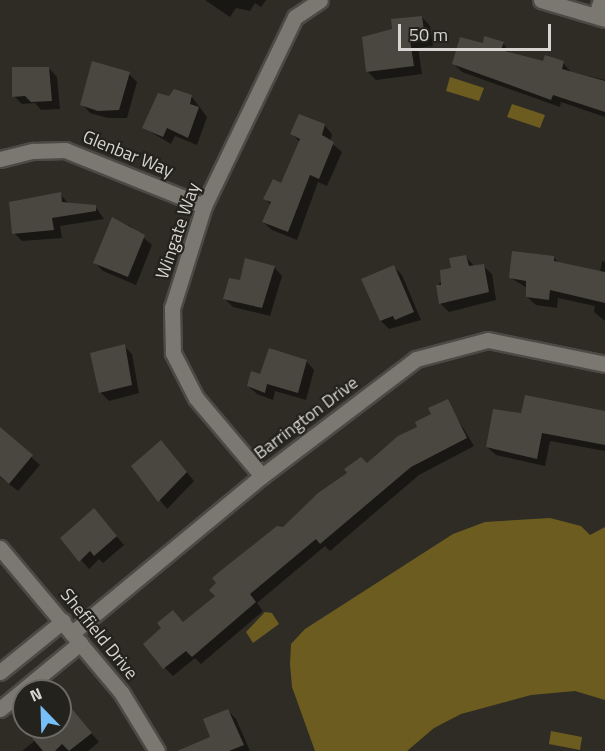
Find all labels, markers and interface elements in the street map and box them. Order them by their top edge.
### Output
scale bar [401,12,554,50]
text: 50 m [409,21,448,48]
street label: Glenbar Way [79,126,177,182]
street label: Wingate Way [151,180,205,282]
street label: Barrington Drive [250,372,362,464]
street label: Sheffield Drive [56,584,142,684]
north arrow [12,679,72,739]
text: N [26,681,46,707]

